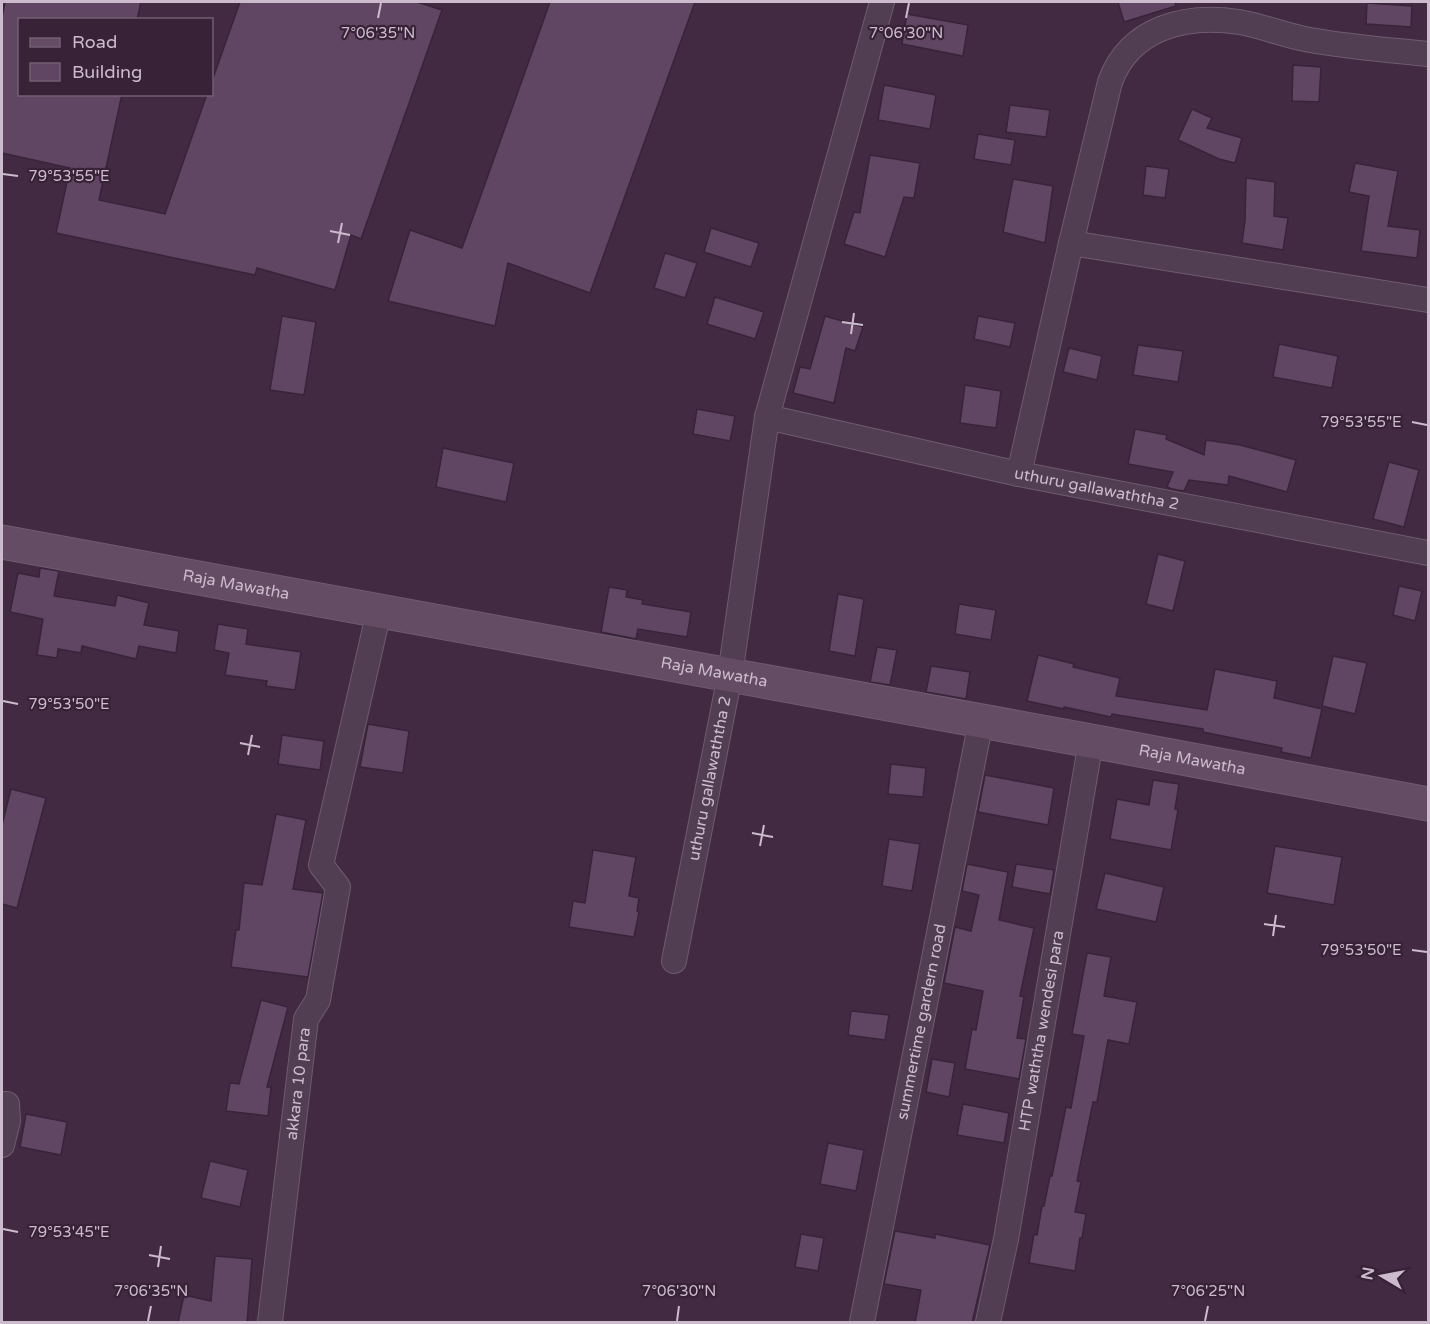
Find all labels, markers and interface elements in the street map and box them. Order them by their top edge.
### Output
legend [18,18,213,96]
text: 7°06'35"N [341,24,415,42]
text: 7°06'30"N [869,24,943,42]
text: Road [72,31,117,53]
text: Building [72,61,142,83]
text: 79°53'55"E [28,167,110,185]
text: 79°53'55"E [1320,413,1402,431]
street label: uthuru gallawaththa 2 [1012,463,1181,515]
street label: Raja Mawatha [181,565,291,604]
street label: Raja Mawatha [659,653,769,692]
street label: uthuru gallawaththa 2 [684,694,736,863]
text: 79°53'50"E [28,695,110,713]
street label: Raja Mawatha [1137,740,1247,780]
street label: summertime gardern road [892,922,951,1121]
street label: HTP waththa wendesi para [1015,929,1068,1133]
text: 79°53'50"E [1320,941,1402,959]
street label: akkara 10 para [282,1026,315,1141]
text: 79°53'45"E [28,1223,110,1241]
north arrow [1352,1246,1412,1306]
text: N [1357,1266,1379,1282]
text: 7°06'35"N [114,1282,188,1300]
text: 7°06'30"N [642,1282,716,1300]
text: 7°06'25"N [1171,1282,1245,1300]

